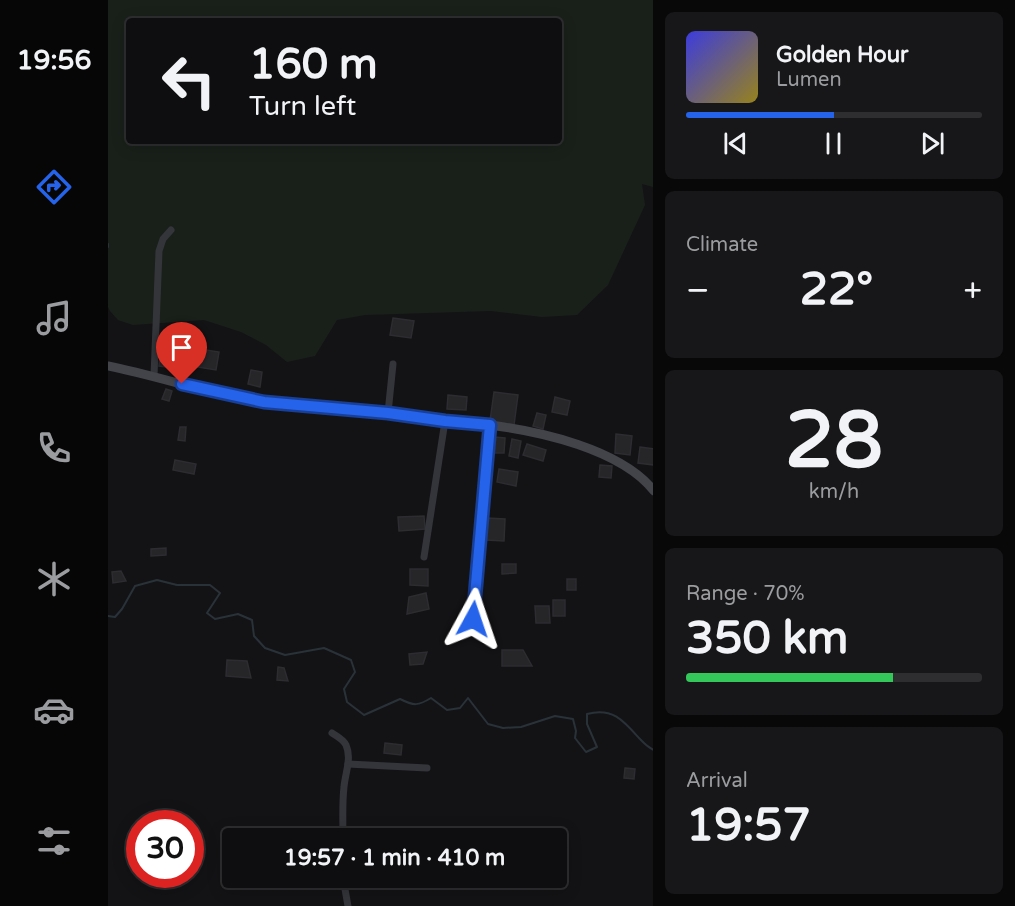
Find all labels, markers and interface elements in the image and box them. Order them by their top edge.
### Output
text: 160 m [249,39,378,90]
icon: left [150,42,228,120]
text: Golden Hour [776,42,908,68]
text: 19:56 [17,44,91,77]
text: Lumen [776,68,842,92]
text: Turn left [249,90,356,123]
icon: previous [719,127,752,160]
icon: pause [817,127,850,160]
icon: next [916,127,949,160]
icon: directions [33,166,75,208]
text: Climate [686,233,758,257]
text: 22° [800,263,873,317]
text: − [686,271,710,310]
text: + [963,271,982,310]
icon: music [33,297,75,339]
pin [156,322,207,384]
icon: arrive [165,331,198,364]
text: 28 [785,394,883,488]
icon: phone [33,427,75,469]
text: km/h [809,480,859,504]
icon: climate [33,558,75,600]
text: Range · 70% [686,582,805,606]
position arrow [441,587,505,651]
text: 350 km [686,612,848,666]
icon: car [33,689,75,731]
text: Arrival [686,769,748,793]
text: 19:57 [686,799,811,853]
speed limit sign: 30 [126,810,204,888]
icon: filters [33,820,75,862]
text: 19:57 · 1 min · 410 m [284,845,505,871]

